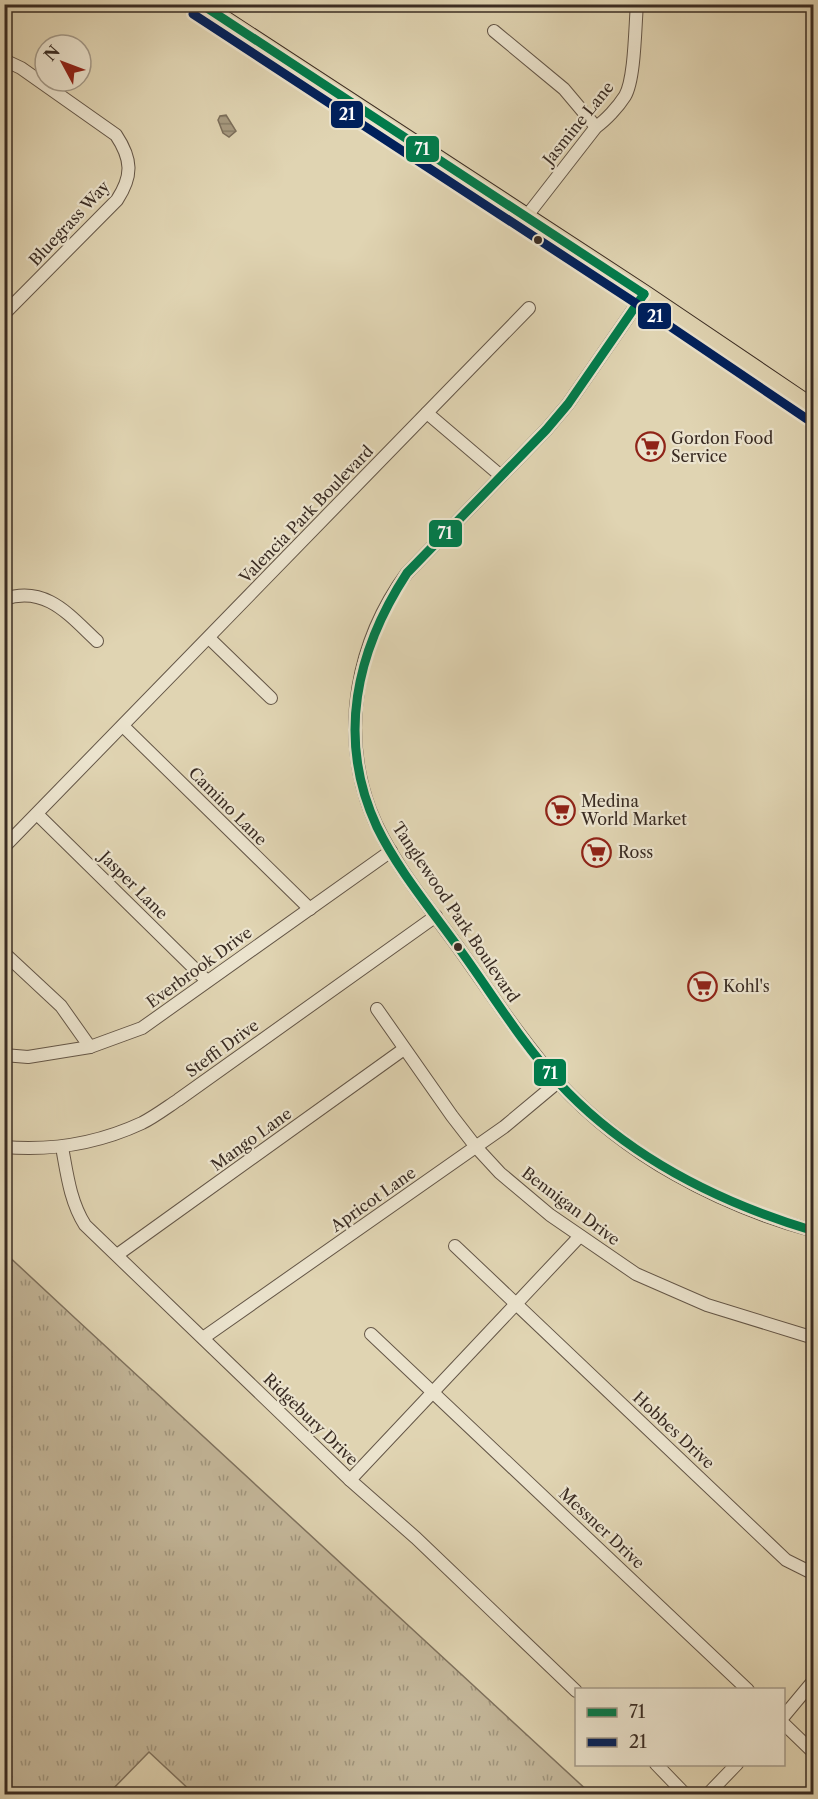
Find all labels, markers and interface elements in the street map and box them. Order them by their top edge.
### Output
north arrow [33,33,93,93]
text: N [40,41,64,65]
street label: Jasmine Lane [536,77,618,171]
line badge: 21 [330,100,364,129]
text: 21 [339,104,356,124]
line badge: 71 [405,135,440,163]
text: 71 [414,139,431,159]
street label: Bluegrass Way [25,176,114,270]
unlabelled marker [532,234,544,246]
line badge: 21 [637,302,672,330]
text: 21 [647,306,664,326]
place label: Gordon Food Service [671,428,773,466]
supermarket icon: Gordon Food Service [634,431,666,463]
street label: Valencia Park Boulevard [234,441,377,588]
line badge: 71 [428,519,463,548]
text: 71 [437,523,454,543]
street label: Camino Lane [185,763,271,849]
place label: Medina World Market [580,791,687,829]
supermarket icon: Medina World Market [544,794,576,826]
street label: Tanglewood Park Boulevard [388,818,524,1006]
supermarket icon: Ross [581,836,613,868]
place label: Ross [618,842,653,862]
street label: Jasper Lane [94,845,172,923]
street label: Everbrook Drive [142,922,256,1012]
unlabelled marker [452,941,464,953]
supermarket icon: Kohl's [686,970,718,1002]
place label: Kohl's [723,976,770,996]
street label: Steffi Drive [182,1015,262,1081]
line badge: 71 [533,1058,567,1087]
text: 71 [542,1063,559,1083]
street label: Mango Lane [207,1103,295,1175]
street label: Apricot Lane [326,1162,419,1236]
street label: Bennigan Drive [518,1163,624,1249]
street label: Ridgebury Drive [259,1369,363,1469]
street label: Hobbes Drive [629,1387,719,1473]
street label: Messner Drive [555,1483,649,1573]
legend [575,1688,785,1766]
text: 71 [629,1701,646,1723]
text: 21 [629,1731,647,1753]

